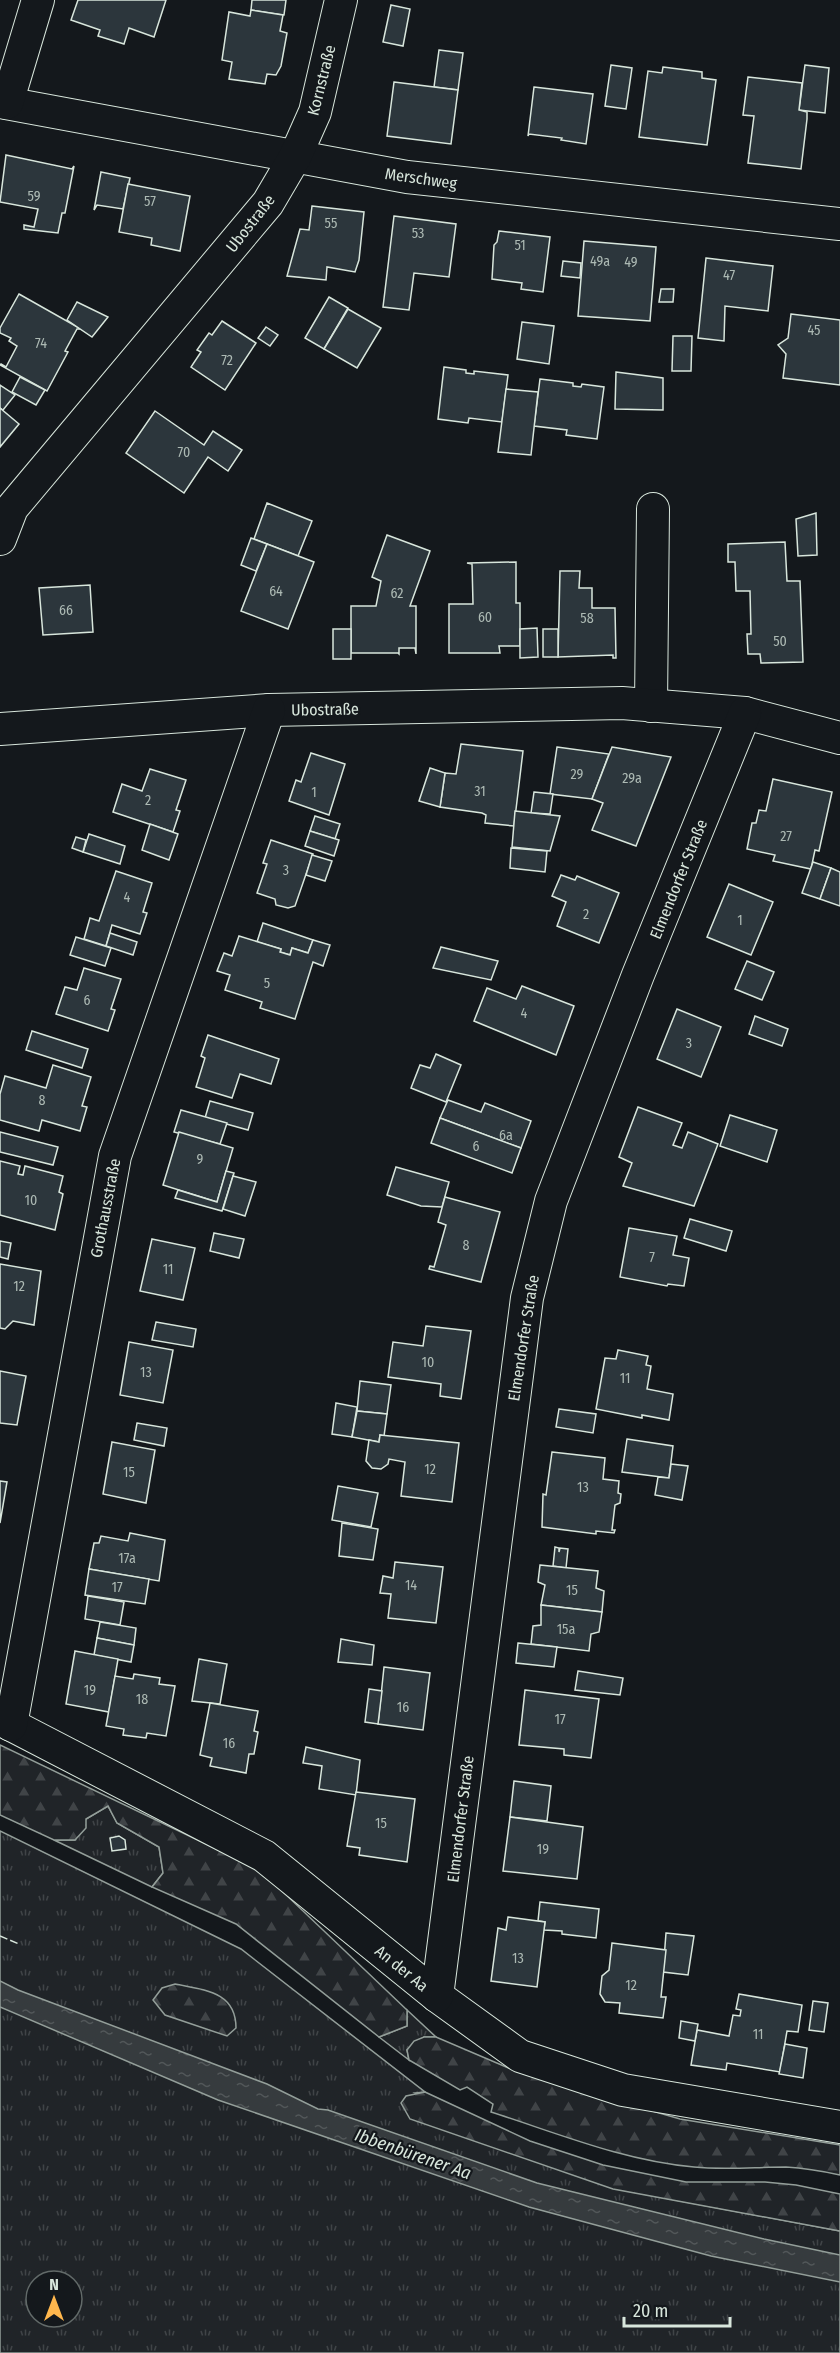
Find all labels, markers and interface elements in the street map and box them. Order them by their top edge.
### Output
street label: Kornstraße [304,43,339,117]
street label: Merschweg [384,164,459,193]
house number: 59 [27,188,41,205]
street label: Ubostraße [222,191,279,256]
house number: 57 [144,193,156,210]
house number: 55 [325,215,337,232]
house number: 53 [412,225,424,242]
house number: 51 [514,237,526,254]
house number: 49a [590,253,610,270]
house number: 49 [624,254,638,271]
house number: 47 [723,267,735,284]
house number: 45 [807,322,821,339]
house number: 74 [35,335,47,352]
house number: 72 [221,352,233,369]
house number: 70 [178,444,190,461]
house number: 64 [269,583,283,600]
house number: 62 [391,585,404,602]
house number: 66 [59,602,73,619]
house number: 60 [478,609,492,626]
house number: 58 [580,610,594,627]
house number: 50 [773,633,787,650]
street label: Ubostraße [291,699,359,720]
house number: 29 [571,766,584,783]
house number: 29a [622,770,642,787]
house number: 31 [474,783,486,800]
house number: 1 [311,784,317,801]
house number: 2 [145,792,151,809]
street label: Elmendorfer Straße [646,816,711,942]
house number: 27 [780,828,792,845]
house number: 3 [283,862,289,879]
house number: 4 [124,889,131,906]
house number: 2 [583,906,589,923]
house number: 1 [737,912,743,929]
house number: 5 [264,975,270,992]
house number: 6 [84,992,91,1009]
house number: 4 [521,1005,528,1022]
house number: 3 [686,1035,692,1052]
house number: 8 [39,1092,46,1109]
house number: 6a [499,1127,513,1144]
house number: 6 [473,1138,480,1155]
house number: 9 [197,1151,204,1168]
street label: Grothausstraße [87,1157,124,1259]
house number: 10 [25,1192,37,1209]
house number: 8 [463,1237,470,1254]
house number: 7 [649,1249,655,1266]
house number: 11 [163,1261,173,1278]
street label: Elmendorfer Straße [504,1274,543,1402]
house number: 12 [13,1278,25,1295]
house number: 10 [422,1354,434,1371]
house number: 13 [140,1364,152,1381]
house number: 11 [620,1370,630,1387]
house number: 12 [424,1461,436,1478]
house number: 15 [123,1464,135,1481]
house number: 13 [577,1479,589,1496]
house number: 17a [118,1550,136,1567]
house number: 14 [405,1577,417,1594]
house number: 17 [111,1579,123,1596]
house number: 15 [566,1582,578,1599]
house number: 15a [557,1621,576,1638]
house number: 19 [84,1682,96,1699]
house number: 18 [136,1691,148,1708]
house number: 16 [397,1699,409,1716]
house number: 17 [554,1711,566,1728]
house number: 16 [223,1735,235,1752]
street label: Elmendorfer Straße [443,1755,478,1883]
house number: 15 [375,1815,387,1832]
house number: 19 [537,1841,549,1858]
street label: An der Aa [371,1941,432,1996]
house number: 13 [512,1950,524,1967]
house number: 12 [625,1977,637,1994]
house number: 11 [753,2026,763,2043]
water label: Ibbenbürener Aa [352,2124,474,2184]
north arrow [24,2269,84,2329]
text: N [49,2275,59,2294]
scale bar [624,2290,730,2328]
text: 20 m [633,2300,668,2322]

